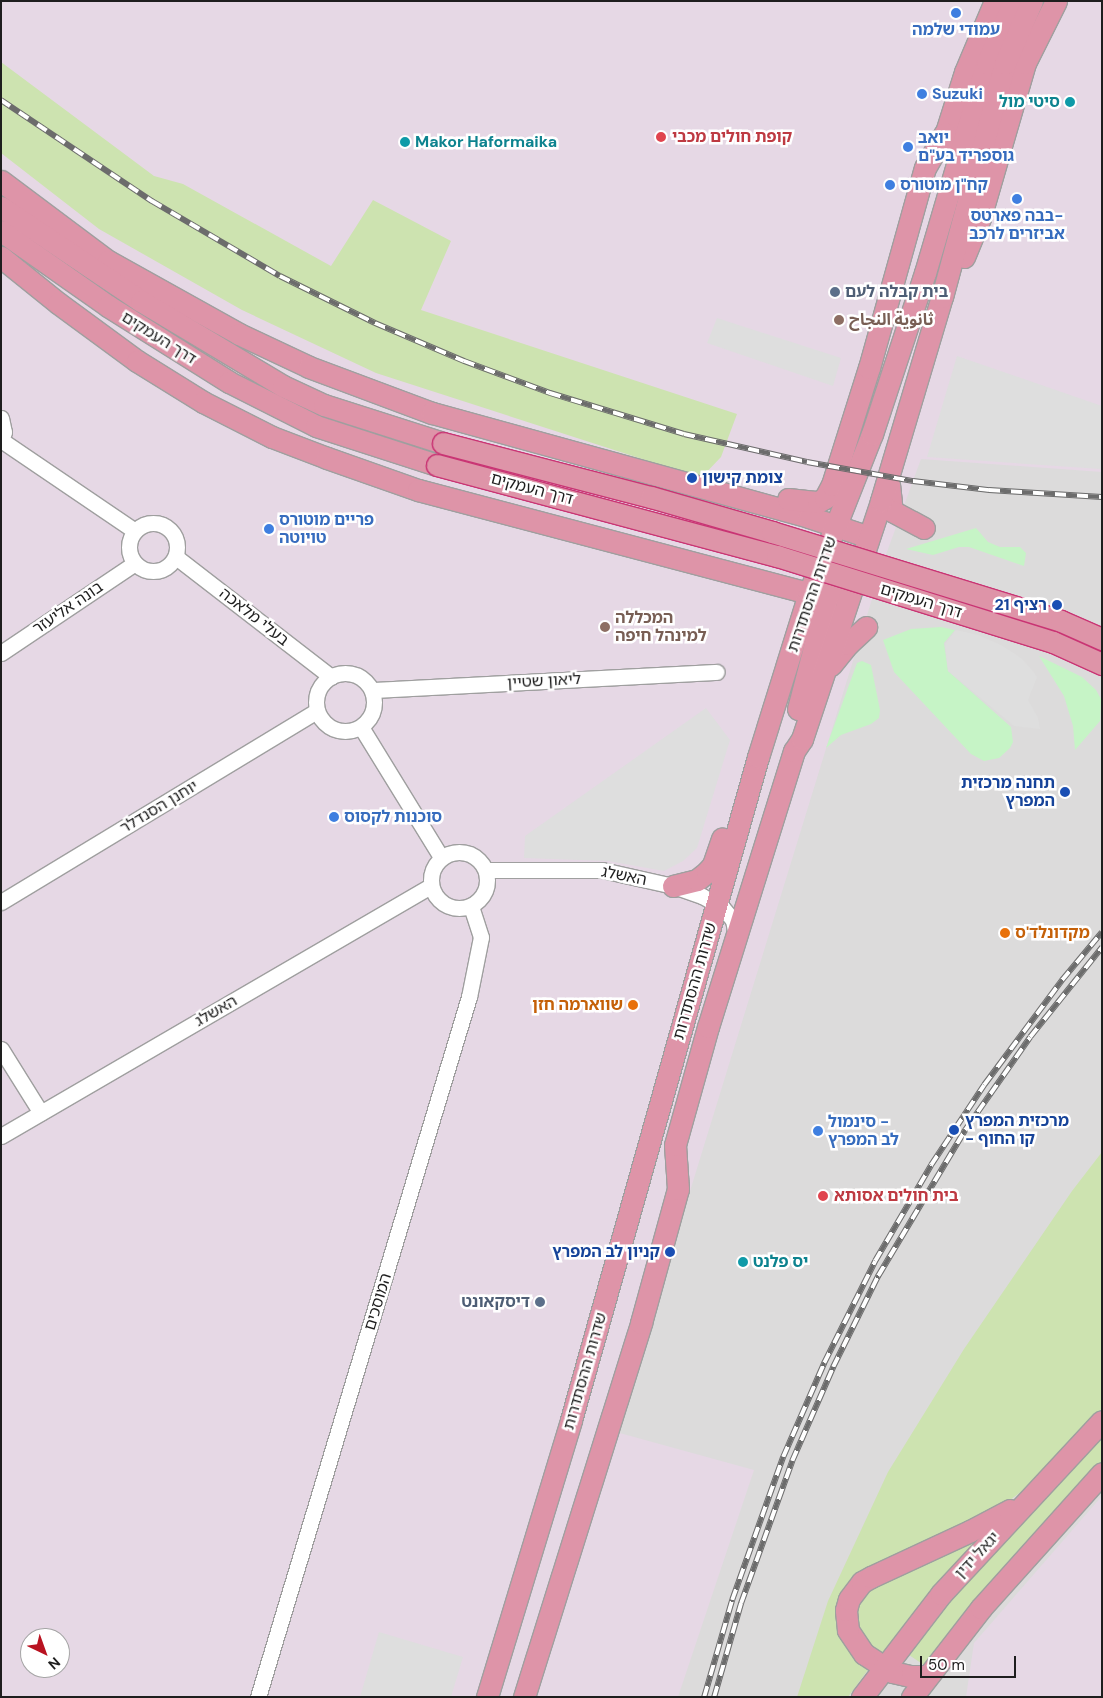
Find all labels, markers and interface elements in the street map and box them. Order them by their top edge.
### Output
marker: עמודי שלמה [950,7,962,19]
place label: עמודי שלמה [912,20,1000,40]
place label: Suzuki [932,84,983,104]
marker: Suzuki [916,88,928,100]
place label: סיטי מול [999,92,1060,112]
marker: סיטי מול [1064,96,1076,108]
place label: קופת חולים מכבי [672,127,792,147]
place label: יואב גוספריד בע"ם [918,128,1014,166]
marker: קופת חולים מכבי [654,130,668,144]
place label: Makor Haformaika [415,132,557,152]
marker: Makor Haformaika [399,136,411,148]
marker: יואב גוספריד בע"ם [902,141,914,153]
place label: קח"ן מוטורס [900,175,988,195]
marker: קח"ן מוטורס [884,179,896,191]
marker: בבה פארטס- אביזרים לרכב [1011,193,1023,205]
place label: בבה פארטס- אביזרים לרכב [969,206,1065,244]
place label: בית קבלה לעם [845,282,948,302]
marker: בית קבלה לעם [829,286,841,298]
street label: דרך העמקים [118,307,200,369]
place label: ثانوية النجاح [849,310,933,330]
marker: ثانوية النجاح [833,314,845,326]
place label: צומת קישון [702,468,783,488]
street label: דרך העמקים [489,469,575,509]
marker: צומת קישון [686,472,698,484]
place label: פריים מוטורס טויוטה [279,510,374,548]
marker: פריים מוטורס טויוטה [263,523,275,535]
street label: שדרות ההסתדרות [783,534,841,654]
street label: בונה אליעזר [29,578,107,638]
street label: דרך העמקים [878,579,964,623]
street label: בעלי מלאכה [215,584,293,650]
place label: רציף 21 [995,595,1047,615]
marker: רציף 21 [1051,599,1063,611]
place label: המכללה למינהל חיפה [615,608,707,646]
marker: המכללה למינהל חיפה [599,621,611,633]
street label: ליאון שטיין [507,669,581,693]
place label: תחנה מרכזית המפרץ [961,773,1055,811]
street label: יוחנן הסנדלר [117,776,201,838]
marker: תחנה מרכזית המפרץ [1059,786,1071,798]
place label: סוכנות לקסוס [344,807,442,827]
marker: סוכנות לקסוס [328,811,340,823]
street label: האשלג [600,862,648,890]
street label: שדרות ההסתדרות [669,920,721,1042]
place label: מקדונלד'ס [1015,923,1090,943]
marker: מקדונלד'ס [999,927,1011,939]
street label: האשלג [191,991,241,1031]
place label: שווארמה חזן [532,995,623,1015]
marker: שווארמה חזן [627,999,639,1011]
place label: מרכזית המפרץ - קו החוף [965,1111,1069,1149]
place label: סינמול - לב המפרץ [828,1112,899,1150]
marker: מרכזית המפרץ - קו החוף [947,1123,961,1137]
marker: סינמול - לב המפרץ [812,1125,824,1137]
place label: בית חולים אסותא [834,1186,958,1206]
marker: בית חולים אסותא [816,1189,830,1203]
place label: קניון לב המפרץ [552,1242,660,1262]
marker: קניון לב המפרץ [664,1246,676,1258]
place label: יס פלנט [753,1252,808,1272]
marker: יס פלנט [737,1256,749,1268]
street label: המוסכים [360,1271,396,1333]
place label: דיסקאונט [461,1292,530,1312]
marker: דיסקאונט [534,1296,546,1308]
street label: שדרות ההסתדרות [559,1310,611,1432]
street label: יגאל ידין [951,1528,1003,1582]
north arrow [20,1628,70,1678]
scale bar [923,1646,1019,1678]
text: N [45,1653,64,1674]
text: 50 m [928,1655,965,1675]

